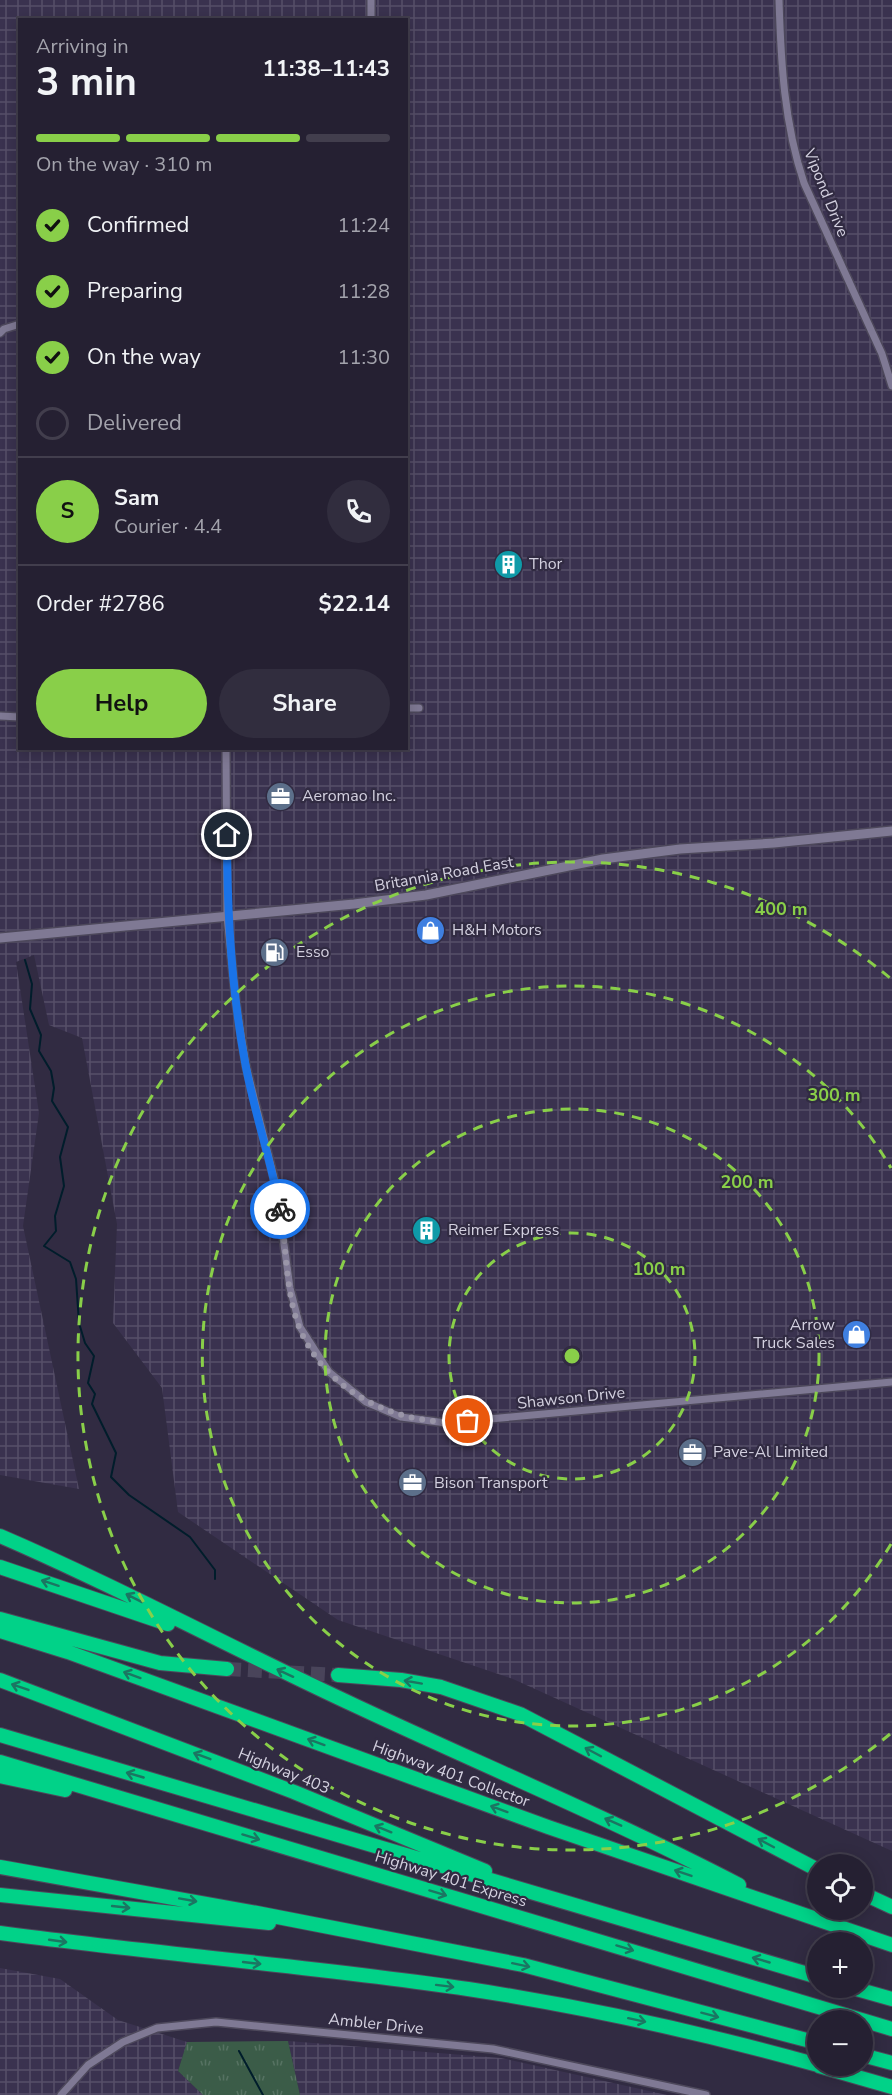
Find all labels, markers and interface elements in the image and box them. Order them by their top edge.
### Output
text: Arriving in [36,33,129,60]
text: 11:38–11:43 [262,54,390,84]
text: 3 min [36,56,137,109]
street label: Vipond Drive [798,145,854,240]
text: On the way · 310 m [36,151,212,178]
icon: check [36,209,69,242]
text: Confirmed [87,210,189,240]
text: 11:24 [337,212,390,239]
icon: check [36,275,69,308]
text: Preparing [87,276,183,306]
text: 11:28 [337,278,390,305]
icon: check [36,341,69,374]
text: On the way [87,342,201,372]
text: 11:30 [337,344,390,371]
text: Delivered [87,408,182,438]
button: phone [327,480,390,543]
text: Sam [114,483,159,513]
text: S [61,496,74,526]
text: Courier · 4.4 [114,513,222,540]
building icon: Thor [492,548,524,580]
place label: Thor [529,553,563,575]
text: Order #2786 [36,589,165,619]
text: $22.14 [319,589,390,619]
button: Help [36,669,207,738]
button: Share [219,669,390,738]
office icon: Aeromao Inc. [265,780,297,812]
place label: Aeromao Inc. [302,785,396,807]
pin [201,809,252,860]
icon: home [210,818,243,851]
street label: Britannia Road East [373,851,516,897]
text: 400 m [754,897,808,921]
shop icon: H&H Motors [415,914,447,946]
place label: H&H Motors [452,919,542,941]
fuel station icon: Esso [259,936,291,968]
place label: Esso [296,941,330,963]
text: 300 m [807,1083,861,1107]
text: 200 m [720,1170,774,1194]
courier [250,1179,310,1239]
icon: bike [264,1193,297,1226]
building icon: Reimer Express [411,1214,443,1246]
place label: Reimer Express [448,1219,559,1241]
text: 100 m [632,1257,686,1281]
place label: Arrow Truck Sales [753,1314,836,1354]
shop icon: Arrow Truck Sales [840,1318,872,1350]
centre of rings [562,1346,582,1366]
street label: Shawson Drive [516,1381,626,1415]
pin [442,1395,493,1446]
icon: bag [451,1404,484,1437]
office icon: Pave-Al Limited [676,1436,708,1468]
place label: Pave-Al Limited [713,1441,828,1463]
office icon: Bison Transport [397,1467,429,1499]
place label: Bison Transport [434,1472,548,1494]
one-way arrow [41,1577,60,1588]
one-way arrow [126,1592,144,1603]
one-way arrow [277,1666,295,1678]
one-way arrow [124,1669,142,1680]
one-way arrow [403,1676,423,1687]
one-way arrow [11,1680,30,1691]
one-way arrow [307,1735,326,1746]
street label: Highway 401 Collector [369,1735,533,1813]
street label: Highway 403 [235,1743,333,1799]
one-way arrow [585,1746,603,1757]
one-way arrow [194,1750,212,1761]
one-way arrow [126,1769,145,1780]
one-way arrow [490,1802,509,1813]
one-way arrow [605,1816,623,1828]
one-way arrow [375,1823,393,1834]
one-way arrow [241,1832,260,1843]
one-way arrow [757,1837,775,1848]
street label: Highway 401 Express [372,1845,530,1913]
map controls [807,1854,873,2076]
button: locate [807,1854,873,1920]
one-way arrow [674,1866,693,1877]
one-way arrow [428,1888,447,1899]
one-way arrow [178,1895,198,1906]
one-way arrow [110,1902,130,1913]
button: + [807,1932,873,1998]
one-way arrow [48,1936,67,1947]
one-way arrow [615,1943,634,1954]
one-way arrow [752,1954,771,1966]
one-way arrow [241,1958,261,1969]
one-way arrow [512,1960,531,1972]
one-way arrow [435,1981,455,1992]
street label: Ambler Drive [327,2008,425,2040]
one-way arrow [700,2009,719,2021]
button: − [807,2010,873,2076]
one-way arrow [627,2015,647,2026]

